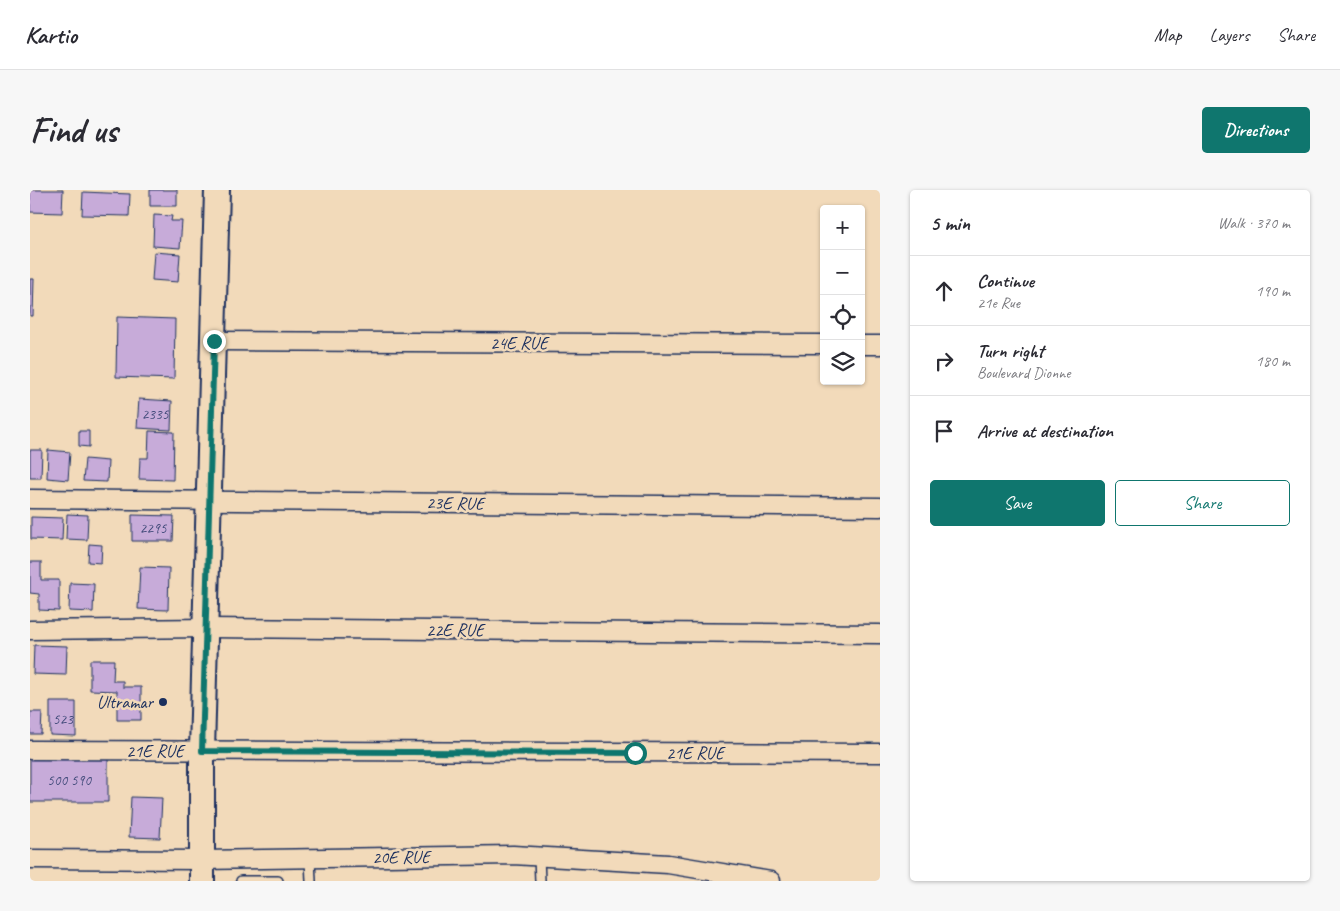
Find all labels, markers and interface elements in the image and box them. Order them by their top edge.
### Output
text: Kartio [25,20,77,50]
text: Map [1154,24,1182,46]
text: Layers [1210,24,1249,46]
text: Share [1277,24,1315,46]
button: Directions [1202,107,1310,153]
text: Find us [30,108,117,153]
map controls [820,205,865,385]
button: + [820,205,865,250]
text: 5 min [930,210,970,236]
text: Walk · 370 m [1218,213,1290,233]
button: − [820,250,865,295]
text: Continue [977,269,1034,293]
icon: ahead [930,277,958,305]
text: 190 m [1256,281,1290,301]
text: 21e Rue [977,293,1020,313]
button: locate [820,295,865,340]
route end [203,330,226,353]
street label: 24E RUE [490,332,550,354]
text: Turn right [977,339,1044,363]
button: layers [820,340,865,385]
icon: right [930,347,958,375]
text: 180 m [1256,351,1290,371]
text: Boulevard Dionne [977,363,1071,383]
house number: 2335 [141,405,170,424]
icon: arrive [930,417,958,445]
text: Arrive at destination [977,419,1113,443]
button: Save [930,480,1105,526]
button: Share [1115,480,1290,526]
street label: 23E RUE [426,491,486,515]
house number: 2295 [139,519,168,538]
street label: 22E RUE [426,619,486,641]
place label: Ultramar [97,691,155,713]
marker: Ultramar [157,696,169,708]
house number: 523 [53,710,74,729]
street label: 21E RUE [126,740,186,762]
route start [624,742,647,765]
street label: 21E RUE [666,742,726,764]
house number: 500 590 [47,771,92,790]
street label: 20E RUE [372,845,432,869]

